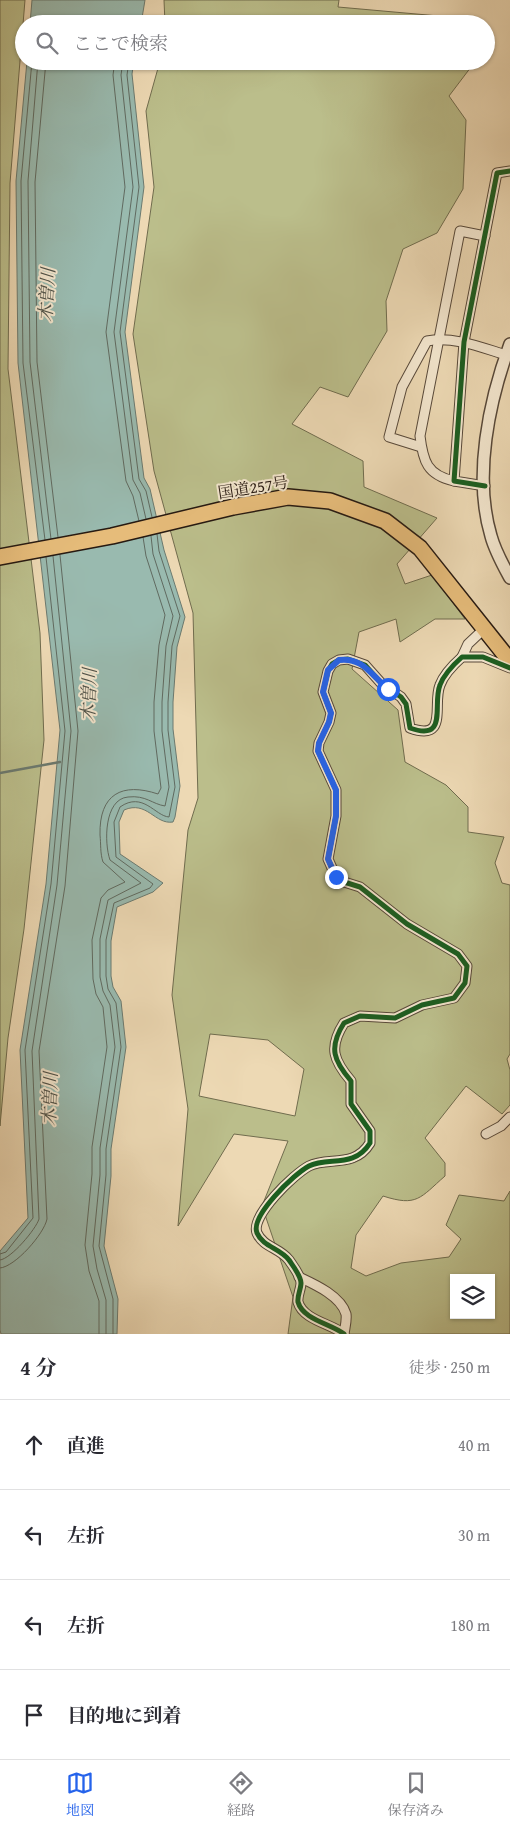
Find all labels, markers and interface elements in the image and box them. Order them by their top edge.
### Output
search box [15,15,495,70]
icon: search [33,29,61,57]
text: ここで検索 [73,29,168,57]
water label: 木曽川 [32,265,61,323]
street label: 国道257号 [216,470,290,504]
water label: 木曽川 [74,666,103,722]
route start [377,678,400,701]
route end [325,866,348,889]
water label: 木曽川 [35,1070,64,1126]
map controls [450,1274,495,1319]
button: layers [450,1274,495,1319]
text: 4 分 [20,1352,57,1383]
text: 徒歩 · 250 m [409,1355,490,1379]
icon: ahead [20,1431,48,1459]
text: 直進 [67,1431,105,1459]
text: 40 m [458,1433,490,1457]
icon: left [20,1521,48,1549]
text: 左折 [67,1521,105,1549]
text: 30 m [458,1523,490,1547]
icon: left [20,1611,48,1639]
text: 左折 [67,1611,105,1639]
text: 180 m [450,1613,490,1637]
icon: arrive [20,1701,48,1729]
text: 目的地に到着 [67,1701,181,1729]
tab: 地図 [66,1769,94,1820]
tab: 経路 [227,1769,255,1820]
tab: 保存済み [388,1769,444,1820]

